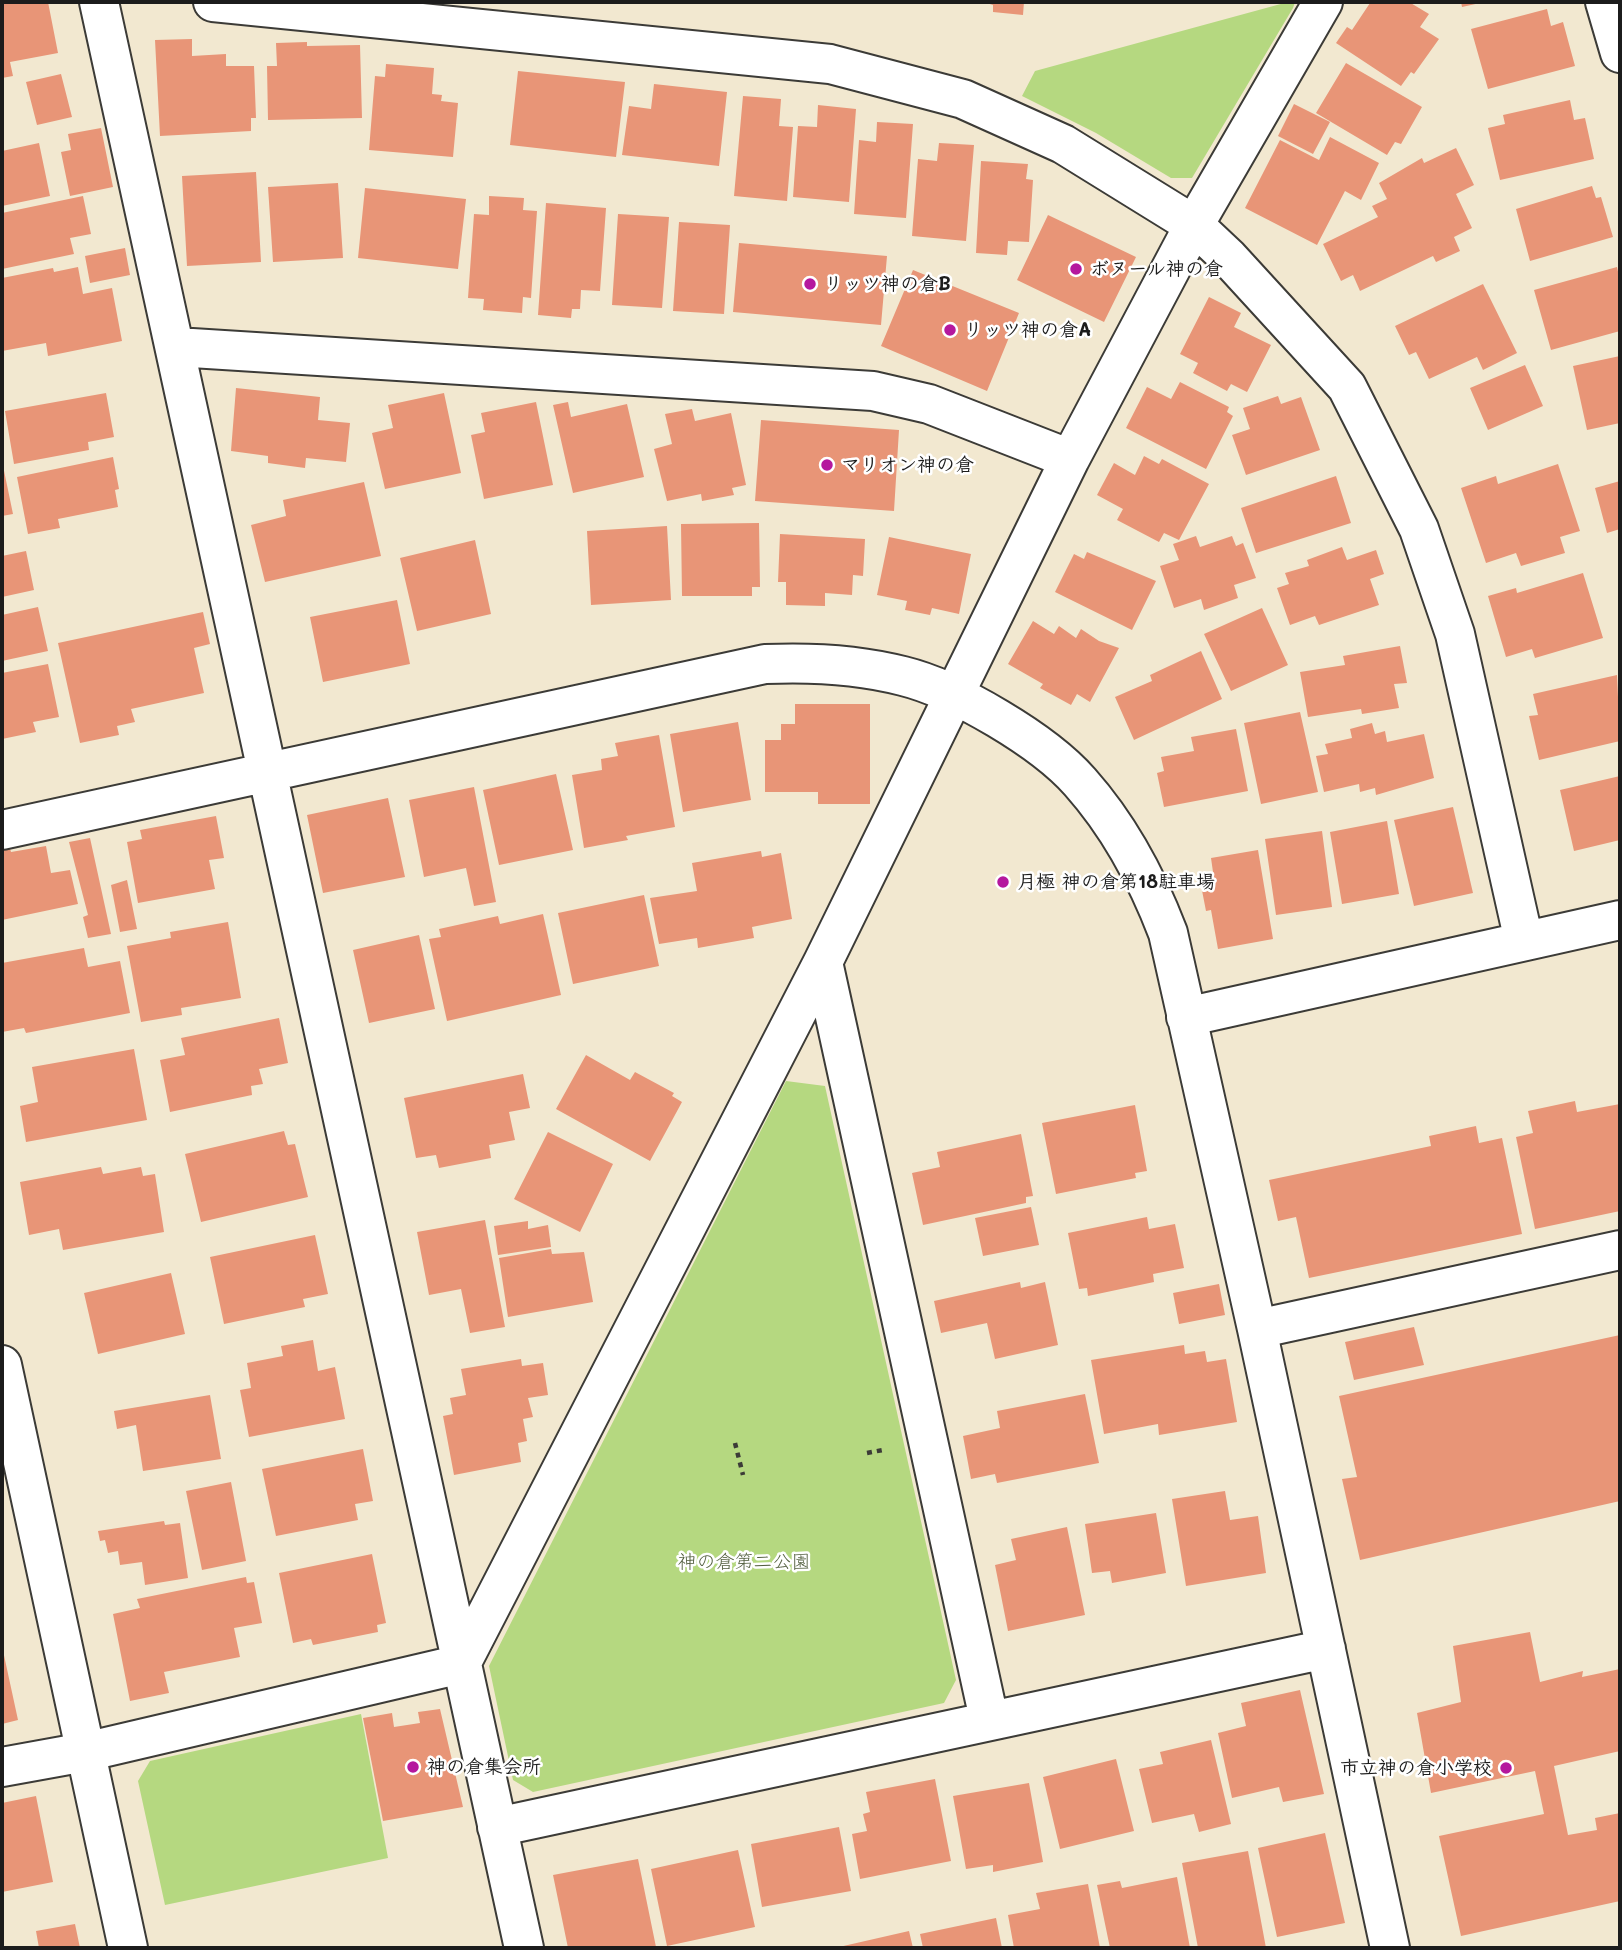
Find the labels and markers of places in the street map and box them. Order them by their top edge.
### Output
place label: ボヌール神の倉 [1090,258,1223,280]
marker: ボヌール神の倉 [1068,261,1084,277]
place label: リッツ神の倉B [824,273,951,295]
marker: リッツ神の倉B [802,276,818,292]
place label: リッツ神の倉A [964,319,1091,341]
marker: リッツ神の倉A [942,322,958,338]
place label: マリオン神の倉 [841,454,974,476]
marker: マリオン神の倉 [819,457,835,473]
place label: 月極 神の倉第18駐車場 [1017,871,1215,893]
marker: 月極 神の倉第18駐車場 [995,874,1011,890]
place label: 神の倉集会所 [427,1756,541,1778]
place label: 市立神の倉小学校 [1340,1757,1492,1779]
marker: 神の倉集会所 [405,1759,421,1775]
marker: 市立神の倉小学校 [1498,1760,1514,1776]

